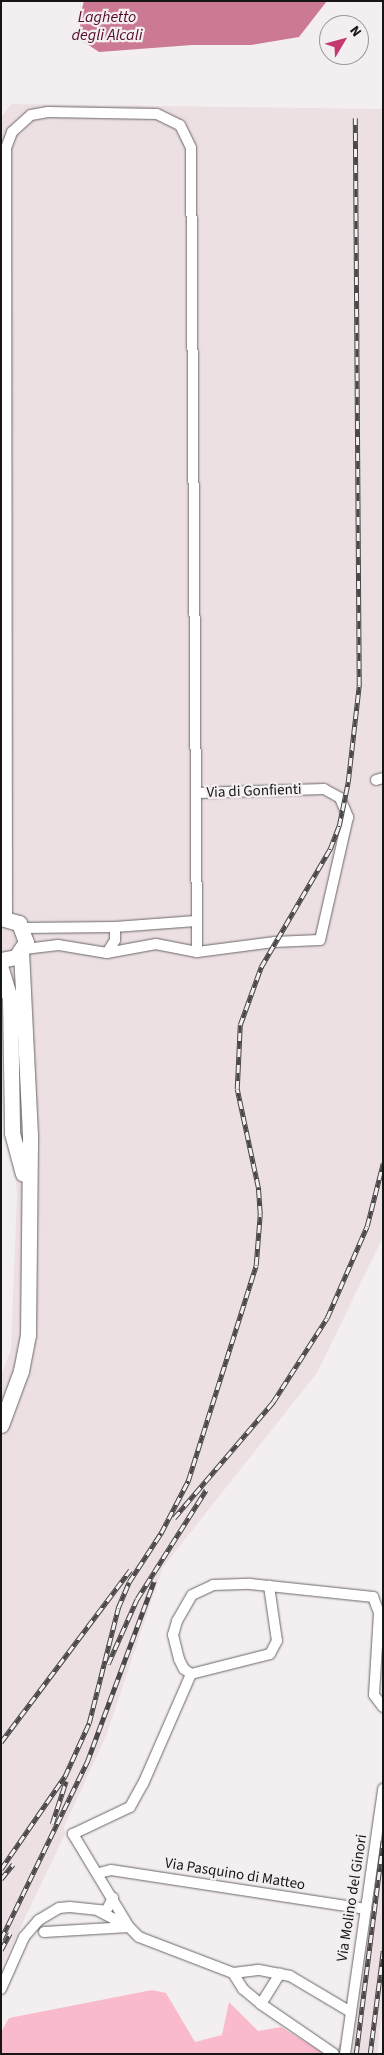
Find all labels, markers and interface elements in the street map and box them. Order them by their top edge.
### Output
water label: Laghetto degli Alcali [72,7,142,45]
north arrow [319,15,369,65]
text: N [344,22,366,41]
street label: Via di Gonfienti [206,780,302,802]
street label: Via Molino del Ginori [333,1833,371,1963]
street label: Via Pasquino di Matteo [164,1854,306,1894]

